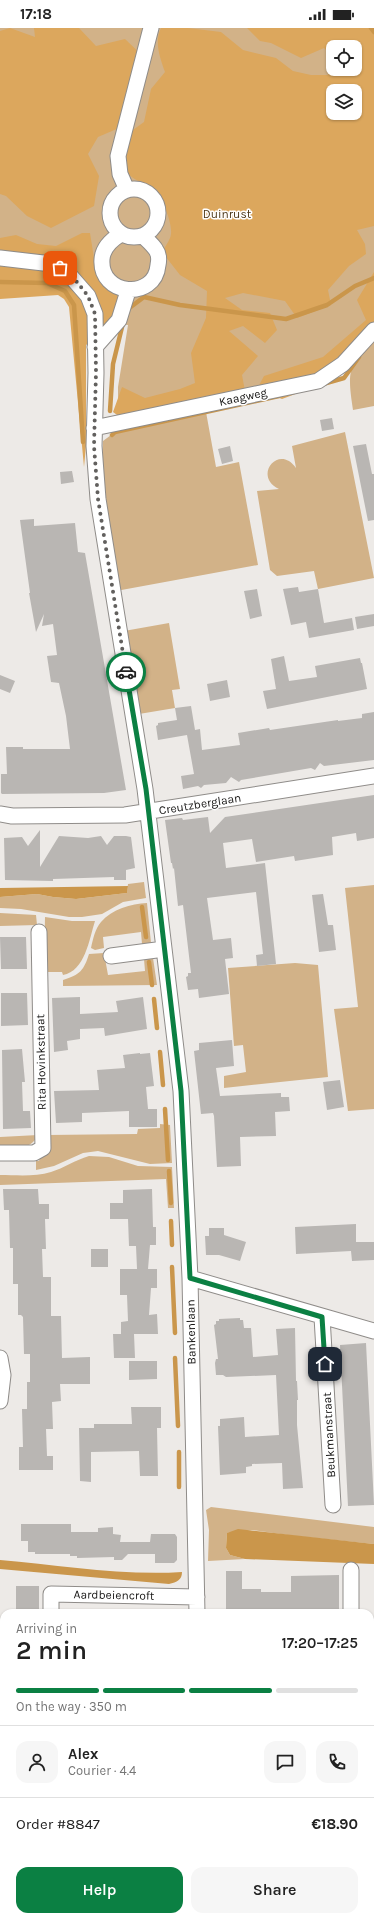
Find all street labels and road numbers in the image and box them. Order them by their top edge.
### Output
street label: Kaagweg [218,385,269,409]
street label: Creutzberglaan [158,791,242,817]
street label: Rita Hovinkstraat [33,1013,49,1110]
street label: Bankenlaan [183,1299,199,1365]
street label: Beukmanstraat [320,1391,338,1478]
street label: Aardbeiencroft [73,1587,155,1603]

